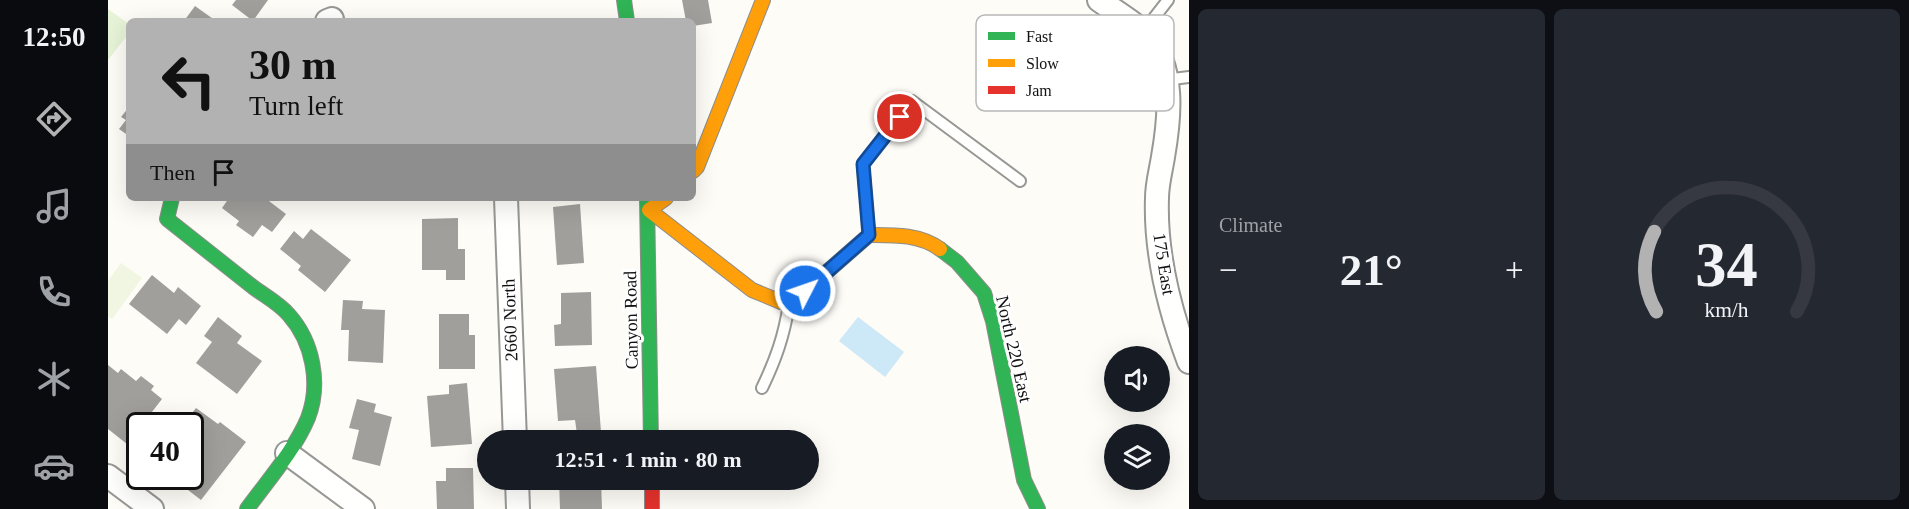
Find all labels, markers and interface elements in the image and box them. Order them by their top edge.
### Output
legend [976,15,1174,111]
text: 12:50 [23,22,86,52]
text: Fast [1026,28,1053,45]
icon: left [150,42,228,120]
text: 30 m [249,42,337,88]
text: Slow [1026,55,1059,72]
text: Jam [1026,82,1052,99]
text: Turn left [249,91,343,121]
pin [874,91,925,142]
icon: directions [33,98,75,140]
icon: arrive [883,100,916,133]
icon: arrive [207,156,240,189]
text: Then [150,160,195,185]
icon: music [33,185,75,227]
text: Climate [1219,214,1282,236]
text: 34 [1696,230,1758,299]
street label: 175 East [1149,232,1179,296]
text: 21° [1340,245,1403,295]
text: − [1219,252,1238,288]
text: + [1505,252,1524,288]
position arrow [773,259,837,323]
icon: phone [33,271,75,313]
street label: Canyon Road [620,271,642,369]
street label: 2660 North [499,278,521,362]
street label: North 220 East [992,294,1036,404]
text: km/h [1705,298,1749,322]
map controls [1104,346,1170,490]
button: sound [1104,346,1170,412]
icon: climate [33,358,75,400]
speed limit sign: 40 [126,412,204,490]
button: layers [1104,424,1170,490]
icon: car [33,445,75,487]
text: 12:51 · 1 min · 80 m [555,447,742,472]

